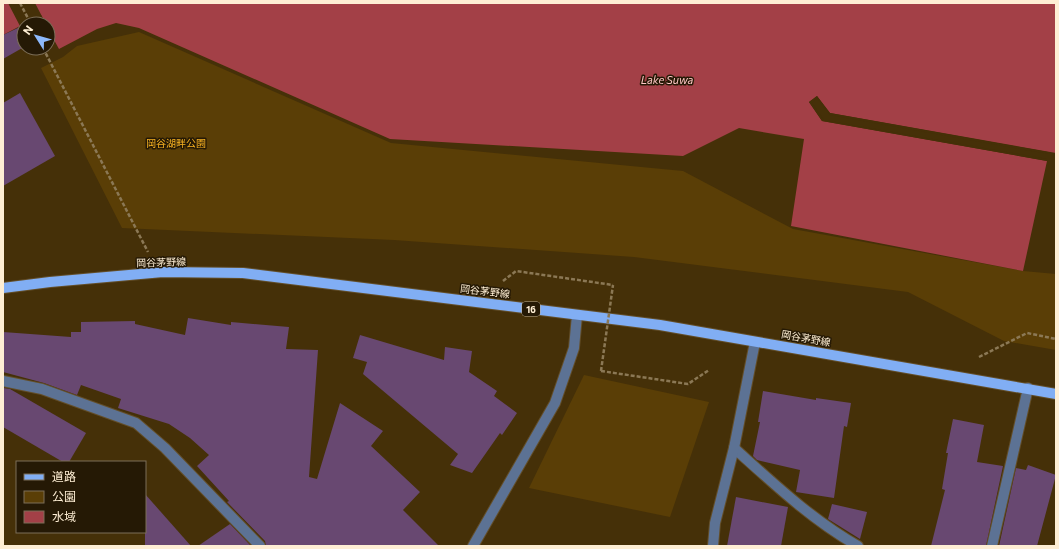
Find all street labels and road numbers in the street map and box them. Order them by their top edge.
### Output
street label: 岡谷茅野線 [136,255,186,269]
street label: 岡谷茅野線 [459,282,511,300]
road number: 16 [522,302,540,316]
street label: 岡谷茅野線 [780,328,832,348]

